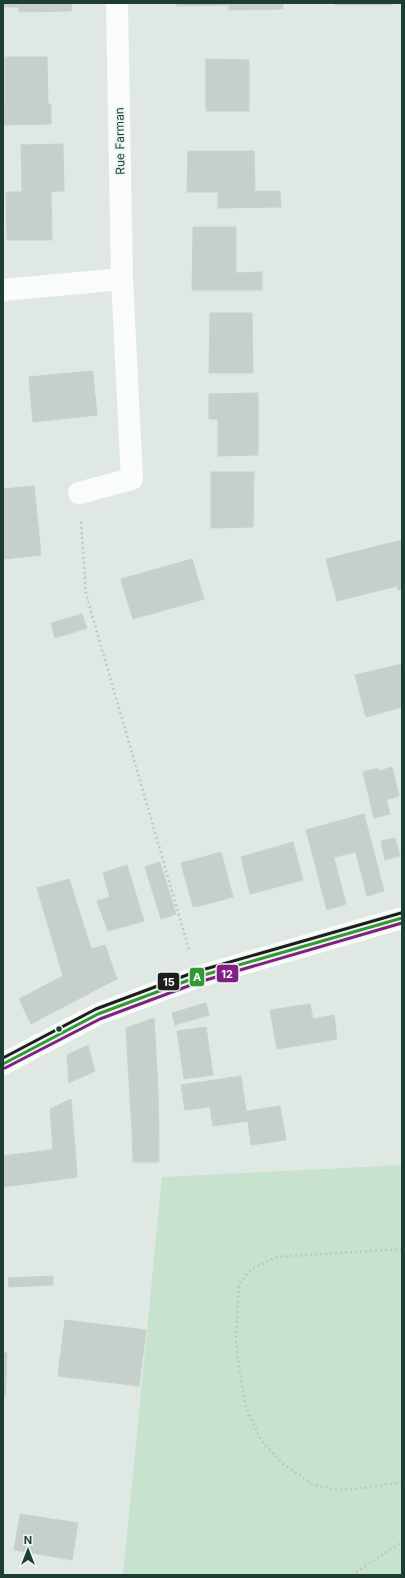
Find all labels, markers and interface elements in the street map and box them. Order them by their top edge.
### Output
street label: Rue Farman [111,107,128,175]
line badge: 12 [216,964,239,983]
line badge: A [189,967,205,987]
text: 12 [221,967,233,981]
text: A [193,970,201,984]
line badge: 15 [157,972,180,991]
text: 15 [163,975,175,989]
unlabelled marker [54,1024,64,1034]
north arrow [8,1530,48,1570]
text: N [24,1533,32,1547]

